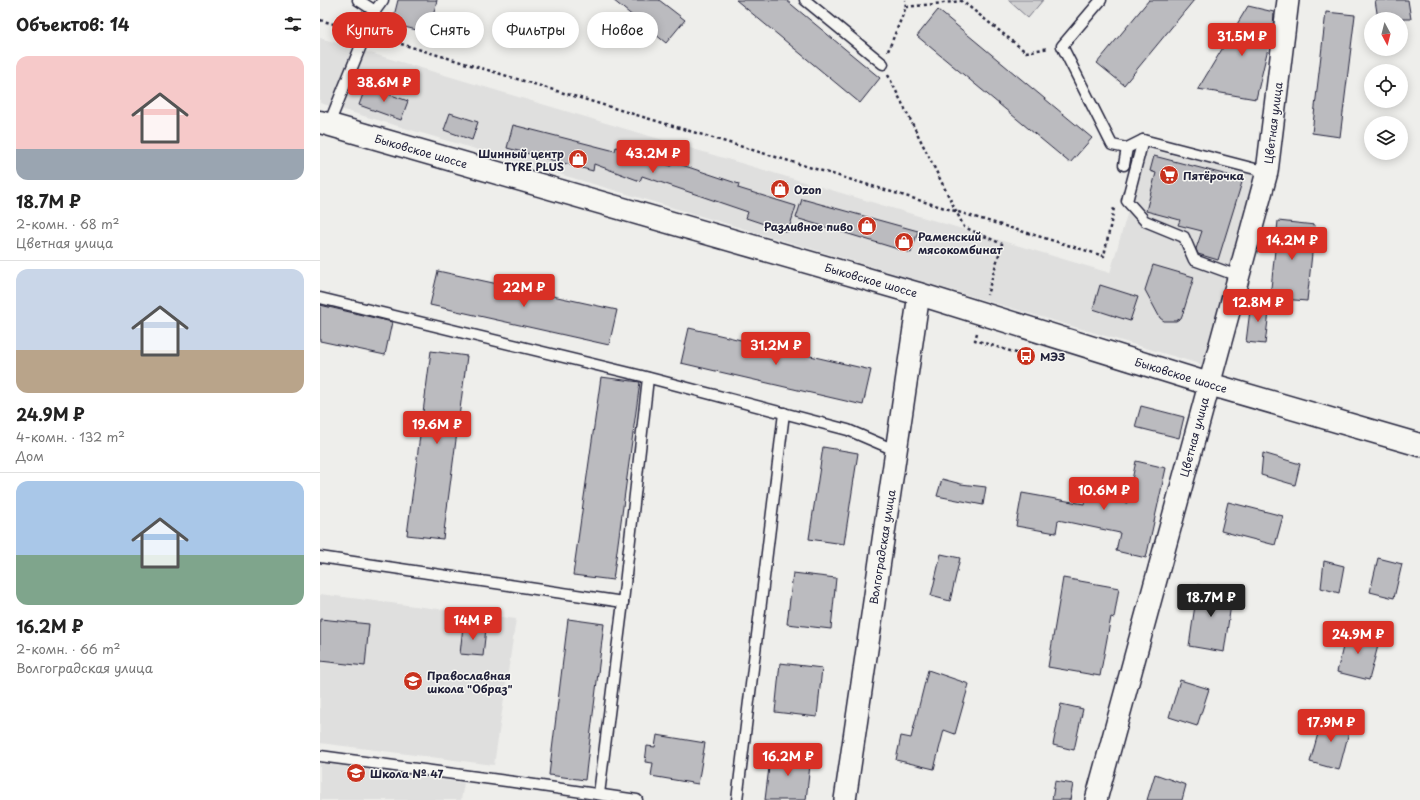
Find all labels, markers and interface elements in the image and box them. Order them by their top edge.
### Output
text: Объектов: 14 [16,11,130,37]
chip: Купить [332,12,407,48]
chip: Снять [415,12,484,48]
chip: Фильтры [492,12,579,48]
chip: Новое [587,12,658,48]
north arrow [1364,12,1408,56]
map controls [1364,12,1408,160]
icon: filters [282,13,304,35]
pin: 31.5M ₽ [1205,23,1279,57]
text: 31.5M ₽ [1217,26,1267,45]
button: locate [1364,64,1408,108]
pin: 38.6M ₽ [347,69,421,103]
text: 38.6M ₽ [357,72,411,91]
street label: Цветная улица [1260,81,1286,165]
icon: home [124,82,196,154]
button: layers [1364,116,1408,160]
street label: Быковское шоссе [373,130,470,172]
pin: 43.2M ₽ [616,140,690,174]
text: 43.2M ₽ [626,143,680,162]
place label: Шинный центр TYRE PLUS [478,145,564,175]
shop icon: Шинный центр TYRE PLUS [567,148,589,170]
supermarket icon: Пятёрочка [1158,164,1180,186]
place label: Пятёрочка [1183,167,1245,184]
shop icon: Ozon [769,178,791,200]
place label: Ozon [794,181,822,198]
text: 18.7M ₽ [16,188,81,214]
text: 2-комн. · 68 m² [16,214,120,233]
shop icon: Разливное пиво [856,215,878,237]
place label: Разливное пиво [764,218,853,235]
pin: 14.2M ₽ [1255,227,1329,261]
place label: Раменский мясокомбинат [918,228,1003,258]
text: 14.2M ₽ [1266,230,1318,249]
shop icon: Раменский мясокомбинат [893,231,915,253]
text: Цветная улица [16,233,113,252]
street label: Быковское шоссе [823,259,920,301]
pin: 22M ₽ [496,274,552,308]
text: 22M ₽ [503,277,545,296]
pin: 12.8M ₽ [1221,289,1295,323]
text: 12.8M ₽ [1232,292,1284,311]
icon: home [124,295,196,367]
pin: 31.2M ₽ [739,332,813,366]
text: 31.2M ₽ [750,335,802,354]
bus stop icon: МЭЗ [1015,345,1037,367]
place label: МЭЗ [1040,348,1065,365]
street label: Быковское шоссе [1133,353,1230,397]
street label: Цветная улица [1175,395,1213,479]
text: 24.9M ₽ [16,401,85,427]
pin: 19.6M ₽ [400,411,474,445]
text: 19.6M ₽ [412,414,462,433]
text: 4-комн. · 132 m² [16,427,125,446]
text: Дом [16,446,44,465]
pin: 10.6M ₽ [1067,477,1141,511]
text: 10.6M ₽ [1078,480,1130,499]
street label: Волгоградская улица [865,488,899,606]
icon: home [124,507,196,579]
pin: 18.7M ₽ [1174,584,1248,618]
text: 18.7M ₽ [1186,587,1236,606]
pin: 14M ₽ [445,607,501,641]
text: 14M ₽ [454,610,492,629]
text: 16.2M ₽ [16,613,83,639]
pin: 24.9M ₽ [1321,621,1395,655]
text: 24.9M ₽ [1332,624,1384,643]
text: 2-комн. · 66 m² [16,639,120,658]
text: Волгоградская улица [16,658,153,677]
place label: Православная школа "Образ" [427,667,512,697]
school or university icon: Православная школа "Образ" [402,670,424,692]
pin: 17.9M ₽ [1294,709,1368,743]
text: 17.9M ₽ [1307,712,1355,731]
pin: 16.2M ₽ [751,743,825,777]
text: 16.2M ₽ [762,746,814,765]
school or university icon: Школа № 47 [345,762,367,784]
place label: Школа № 47 [370,765,444,782]

